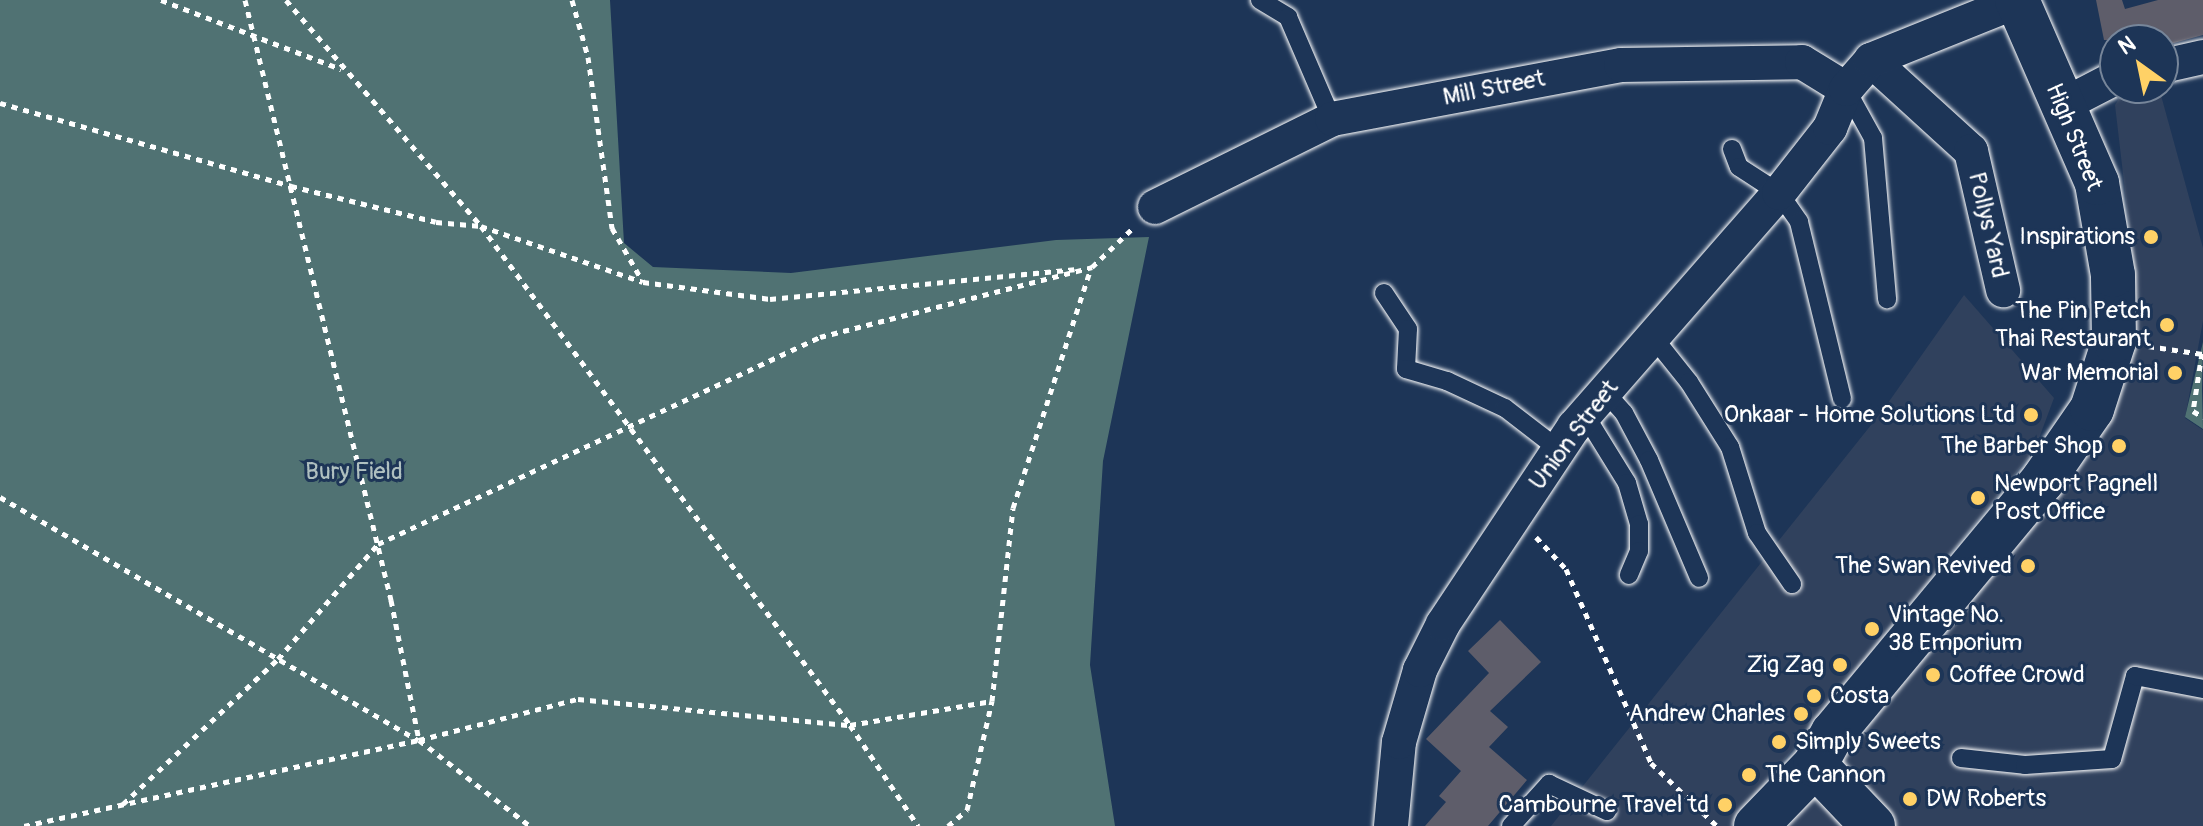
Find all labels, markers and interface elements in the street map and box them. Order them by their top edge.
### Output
north arrow [2099,24,2179,104]
text: N [2113,30,2141,61]
street label: Mill Street [1441,64,1547,112]
street label: High Street [2039,79,2109,195]
street label: Pollys Yard [1962,169,2014,281]
place label: Inspirations [2019,223,2135,251]
marker: Inspirations [2142,228,2160,246]
place label: The Pin Petch Thai Restaurant [1995,297,2151,353]
marker: The Pin Petch Thai Restaurant [2158,316,2176,334]
place label: War Memorial [2021,359,2159,387]
marker: War Memorial [2166,364,2184,382]
street label: Union Street [1523,374,1625,496]
place label: Onkaar - Home Solutions Ltd [1724,401,2015,429]
marker: Onkaar - Home Solutions Ltd [2022,406,2040,424]
place label: The Barber Shop [1941,432,2103,460]
marker: The Barber Shop [2110,437,2128,455]
park label: Bury Field [305,458,403,486]
place label: Newport Pagnell Post Office [1994,470,2158,526]
marker: Newport Pagnell Post Office [1969,489,1987,507]
place label: The Swan Revived [1835,552,2012,580]
marker: The Swan Revived [2019,557,2037,575]
place label: Vintage No. 38 Emporium [1888,601,2022,657]
marker: Vintage No. 38 Emporium [1863,620,1881,638]
place label: Zig Zag [1746,651,1824,679]
marker: Zig Zag [1831,656,1849,674]
place label: Coffee Crowd [1949,661,2085,689]
marker: Coffee Crowd [1924,666,1942,684]
place label: Costa [1830,682,1889,710]
marker: Costa [1805,687,1823,705]
place label: Andrew Charles [1629,700,1785,728]
marker: Andrew Charles [1792,705,1810,723]
place label: Simply Sweets [1795,728,1941,756]
marker: Simply Sweets [1770,733,1788,751]
place label: The Cannon [1765,761,1886,789]
marker: The Cannon [1740,766,1758,784]
place label: DW Roberts [1926,785,2046,813]
marker: DW Roberts [1901,790,1919,808]
place label: Cambourne Travel td [1498,791,1709,819]
marker: Cambourne Travel td [1716,796,1734,814]

